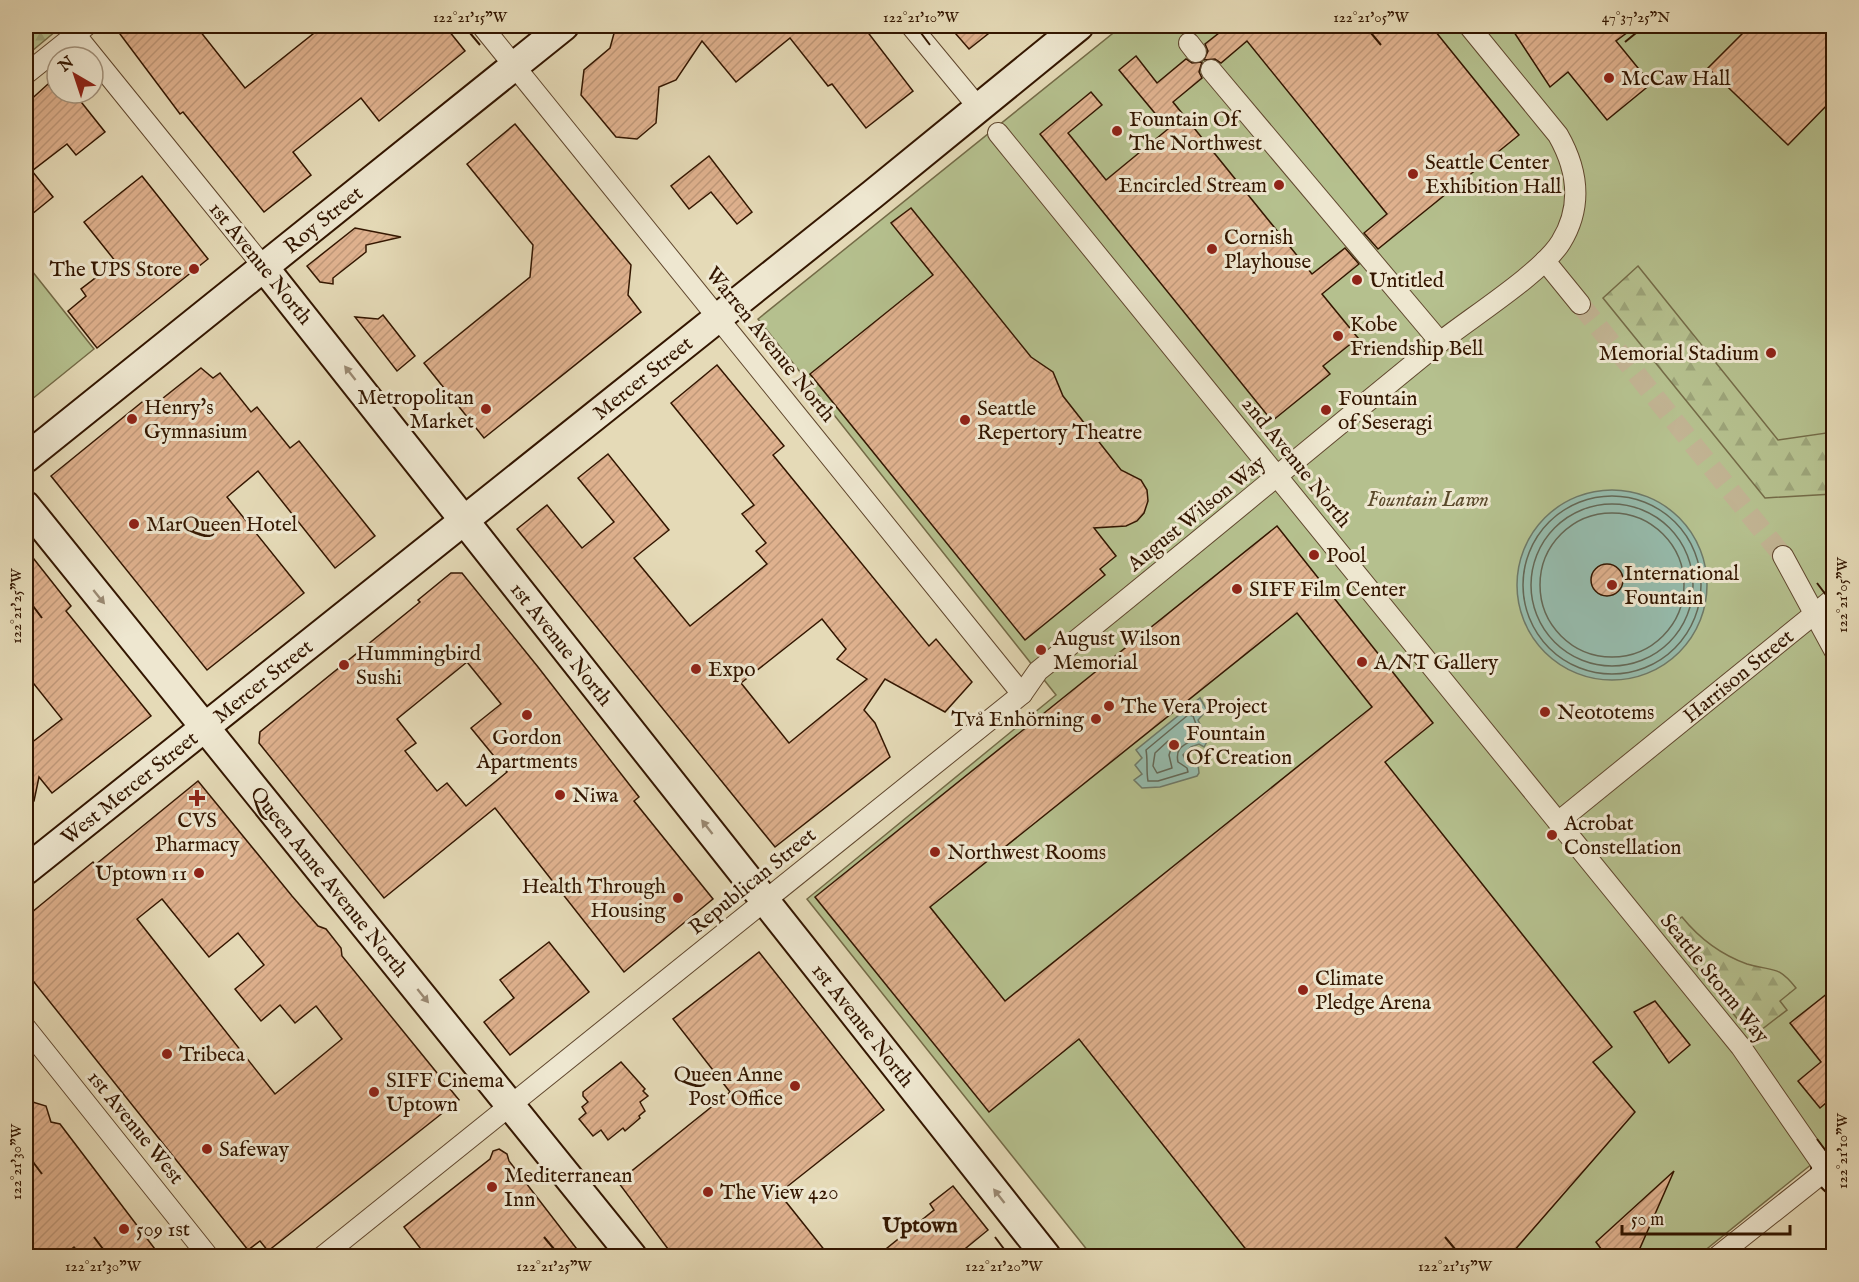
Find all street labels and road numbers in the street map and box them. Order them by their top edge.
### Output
street label: Roy Street [279,181,369,261]
street label: 1st Avenue North [202,197,318,331]
street label: Warren Avenue North [699,262,841,428]
street label: Mercer Street [588,331,699,427]
street label: 2nd Avenue North [1235,392,1357,534]
street label: August Wilson Way [1122,450,1272,579]
street label: 1st Avenue North [503,577,618,712]
street label: Harrison Street [1678,624,1800,730]
street label: Mercer Street [208,634,319,730]
street label: West Mercer Street [56,726,204,852]
street label: Queen Anne Avenue North [243,782,414,984]
street label: Republican Street [684,823,822,942]
street label: Seattle Storm Way [1653,909,1775,1050]
street label: 1st Avenue North [805,958,919,1093]
street label: 1st Avenue West [81,1065,189,1190]

